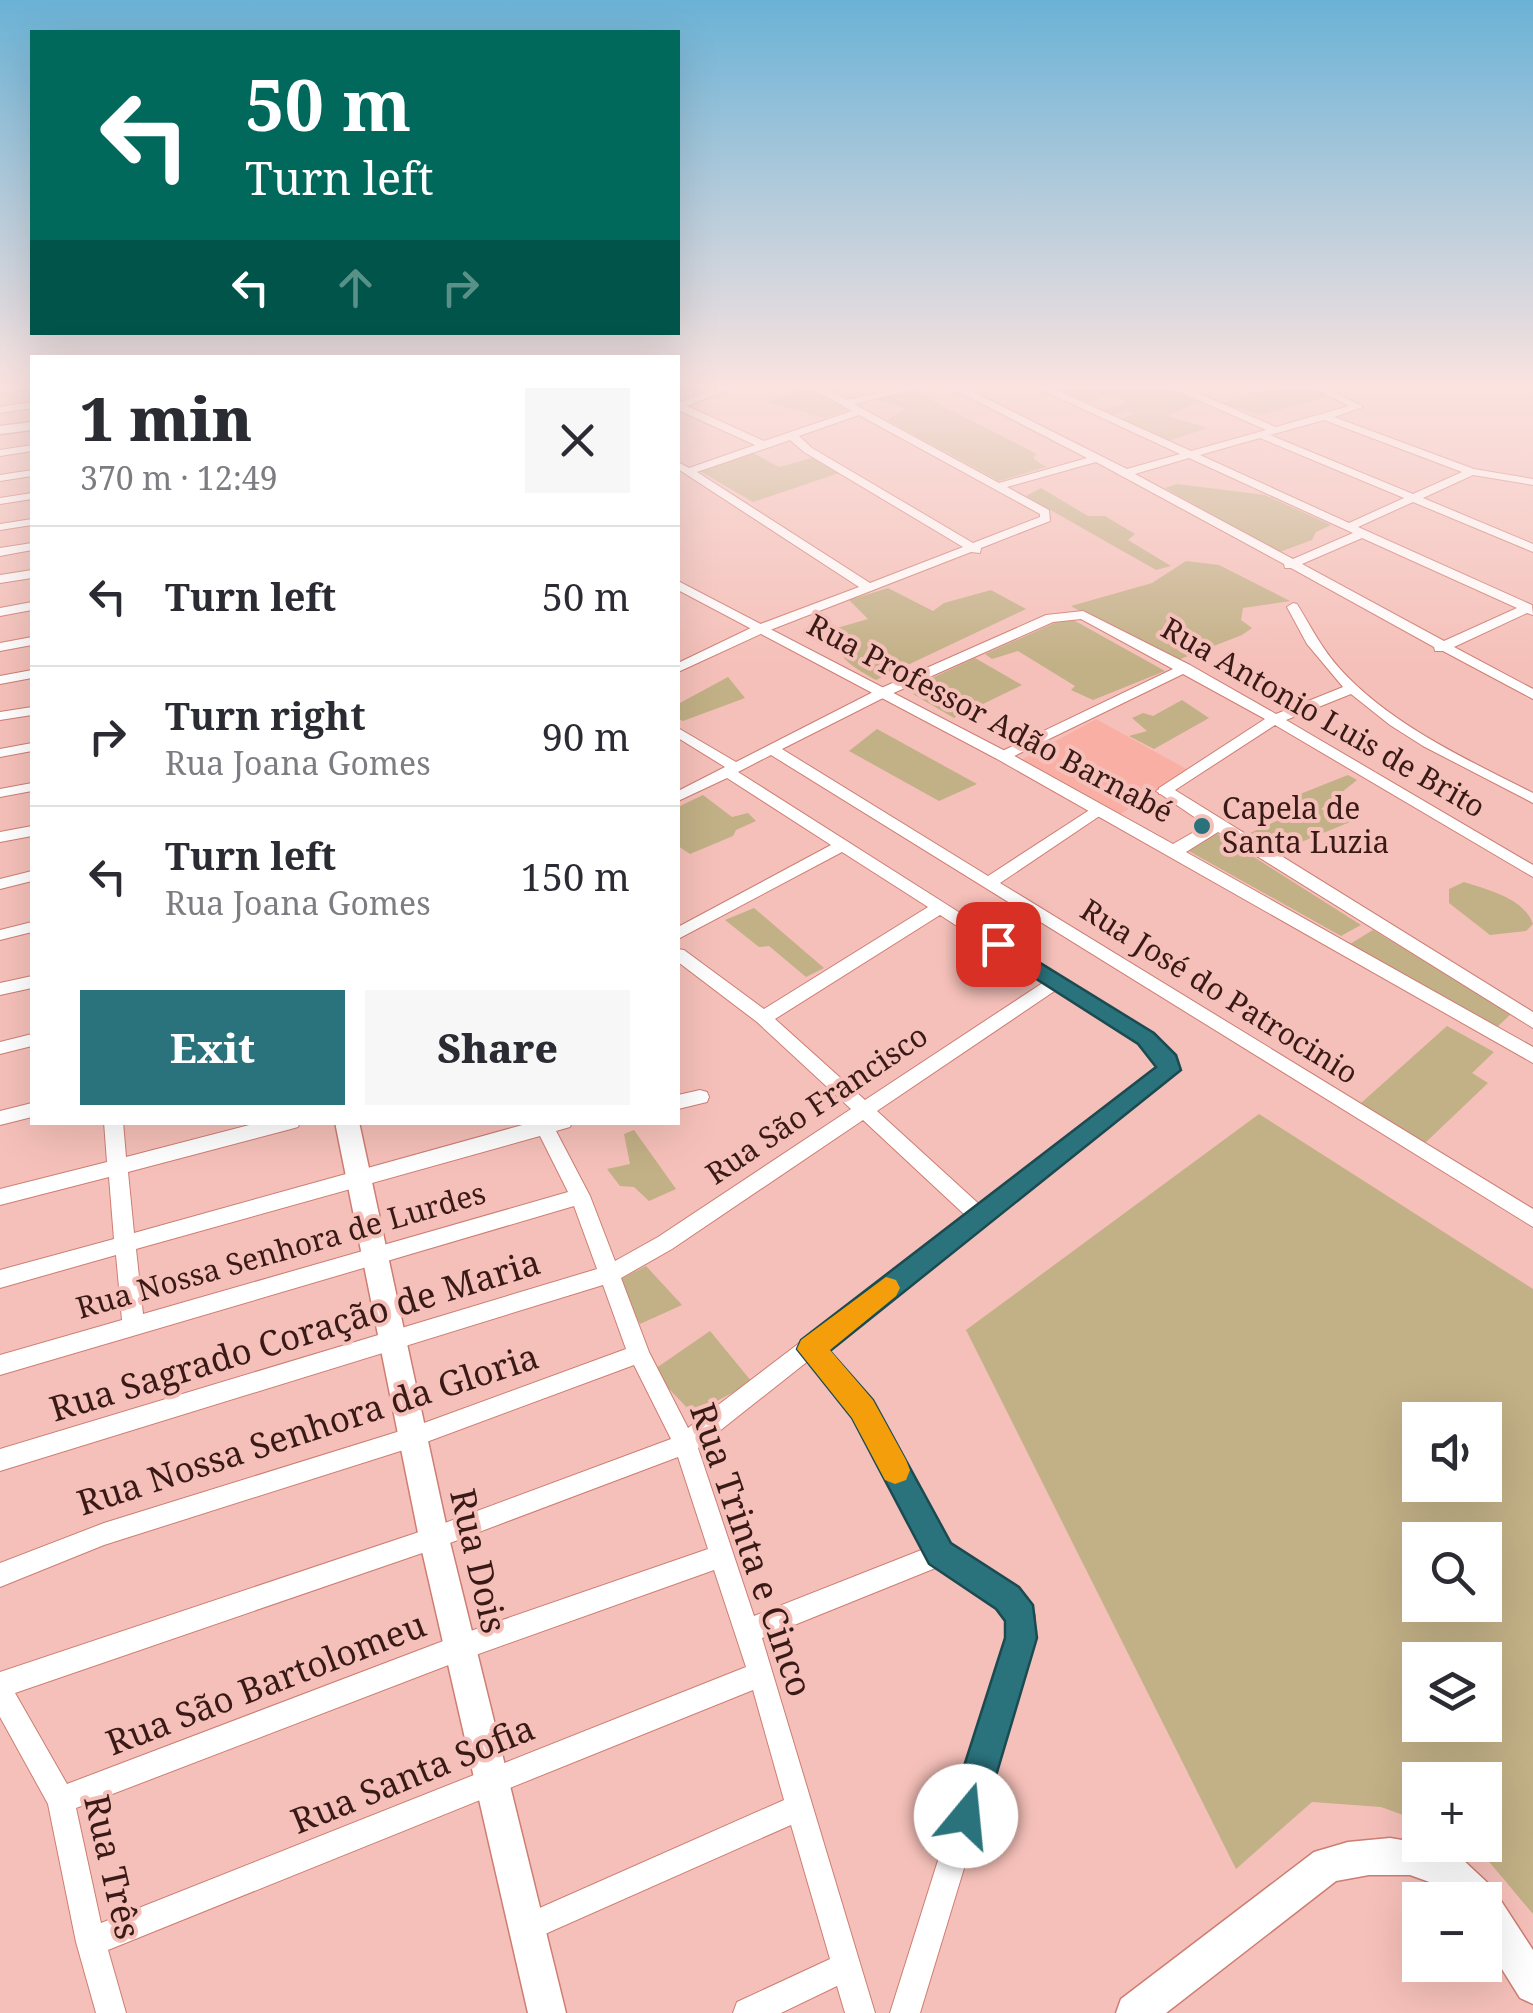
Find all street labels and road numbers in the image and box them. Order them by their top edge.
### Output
street label: Rua Professor Adão Barnabé [801,604,1181,832]
street label: Rua Antonio Luis de Brito [1154,607,1493,826]
street label: Rua José do Patrocinio [1073,889,1366,1093]
street label: Rua São Francisco [697,1014,935,1193]
street label: Rua Nossa Senhora de Lurdes [71,1171,490,1328]
street label: Rua Sagrado Coração de Maria [44,1237,546,1432]
street label: Rua Nossa Senhora da Gloria [71,1332,544,1525]
street label: Rua Trinta e Cinco [680,1397,825,1702]
street label: Rua Dois [440,1484,519,1637]
street label: Rua São Bartolomeu [99,1600,432,1765]
street label: Rua Santa Sofia [284,1703,541,1844]
street label: Rua Três [74,1790,153,1943]

